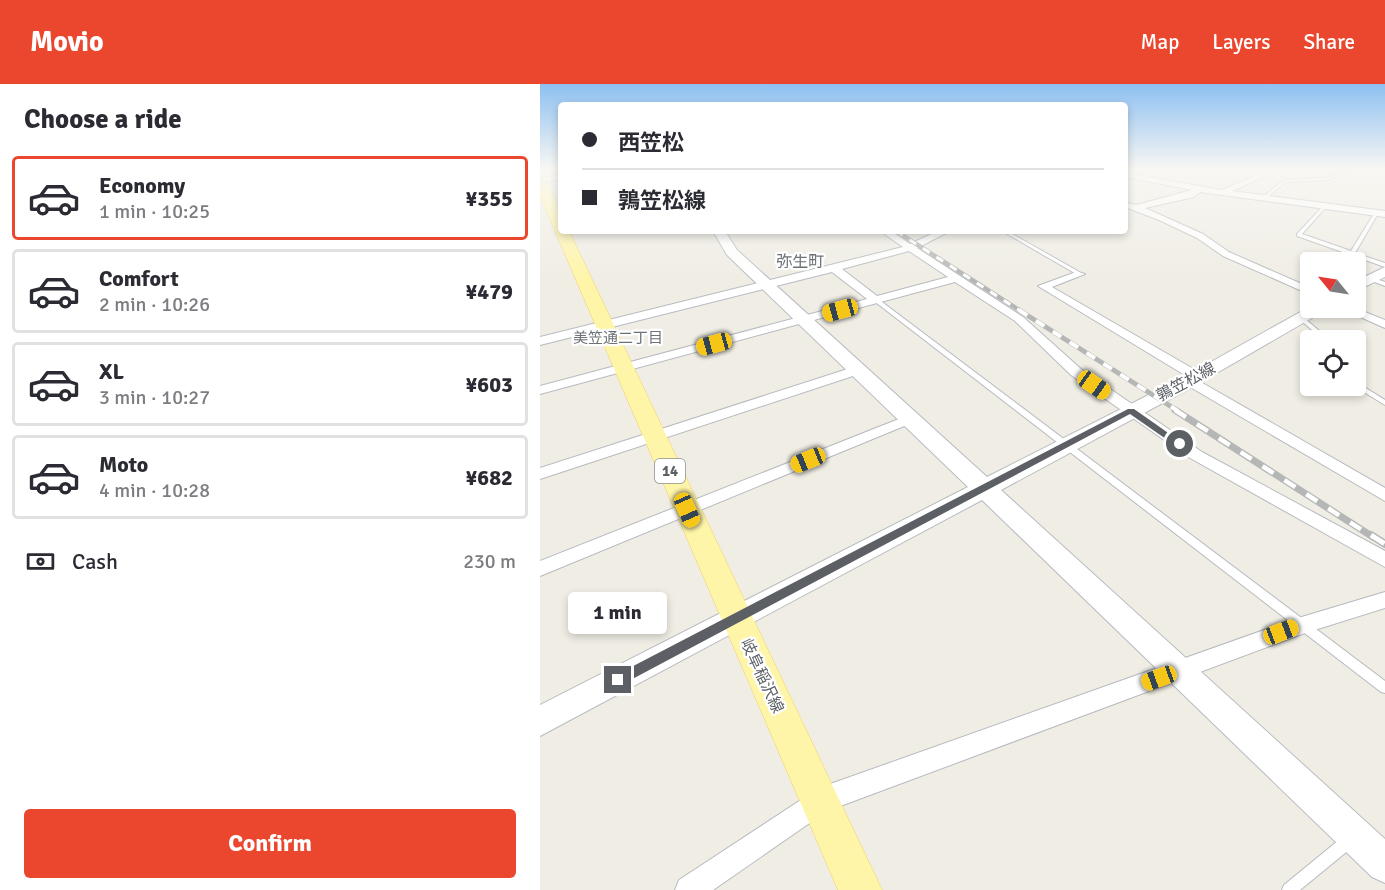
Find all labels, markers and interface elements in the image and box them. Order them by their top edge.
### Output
text: Movio [30,25,104,59]
text: Map [1141,29,1179,55]
text: Layers [1212,29,1270,55]
text: Share [1303,29,1355,55]
text: Choose a ride [24,103,182,136]
text: 西笠松 [618,129,684,156]
icon: car [27,171,81,225]
text: Economy [99,172,185,199]
text: ¥355 [465,185,513,212]
text: 鶉笠松線 [618,187,706,214]
text: 1 min · 10:25 [99,199,210,224]
district label: 弥生町 [776,252,824,272]
north arrow [1300,252,1366,318]
map controls [1300,252,1366,396]
icon: car [27,264,81,318]
text: Comfort [99,265,179,292]
text: ¥479 [465,278,513,305]
text: 2 min · 10:26 [99,292,210,317]
car [820,297,860,323]
district label: 美笠通二丁目 [573,329,663,347]
button: locate [1300,330,1366,396]
car [694,331,734,357]
icon: car [27,357,81,411]
text: XL [99,358,124,385]
street label: 鶉笠松線 [1153,358,1219,406]
car [1074,367,1114,403]
text: ¥603 [465,371,513,398]
text: 3 min · 10:27 [99,385,210,410]
route start [1166,430,1193,457]
car [788,445,828,475]
icon: car [27,450,81,504]
text: Moto [99,451,148,478]
road number: 14 [655,459,685,483]
text: ¥682 [465,464,513,491]
text: 4 min · 10:28 [99,478,210,503]
car [671,490,703,530]
icon: cash [24,545,57,578]
text: Cash [72,548,118,575]
text: 230 m [463,549,516,574]
callout: 1 min [568,593,668,635]
text: 1 min [593,600,642,625]
car [1261,617,1301,647]
street label: 岐阜稲沢線 [736,636,788,716]
car [1139,663,1179,693]
route end [604,666,631,693]
button: Confirm [24,809,516,878]

